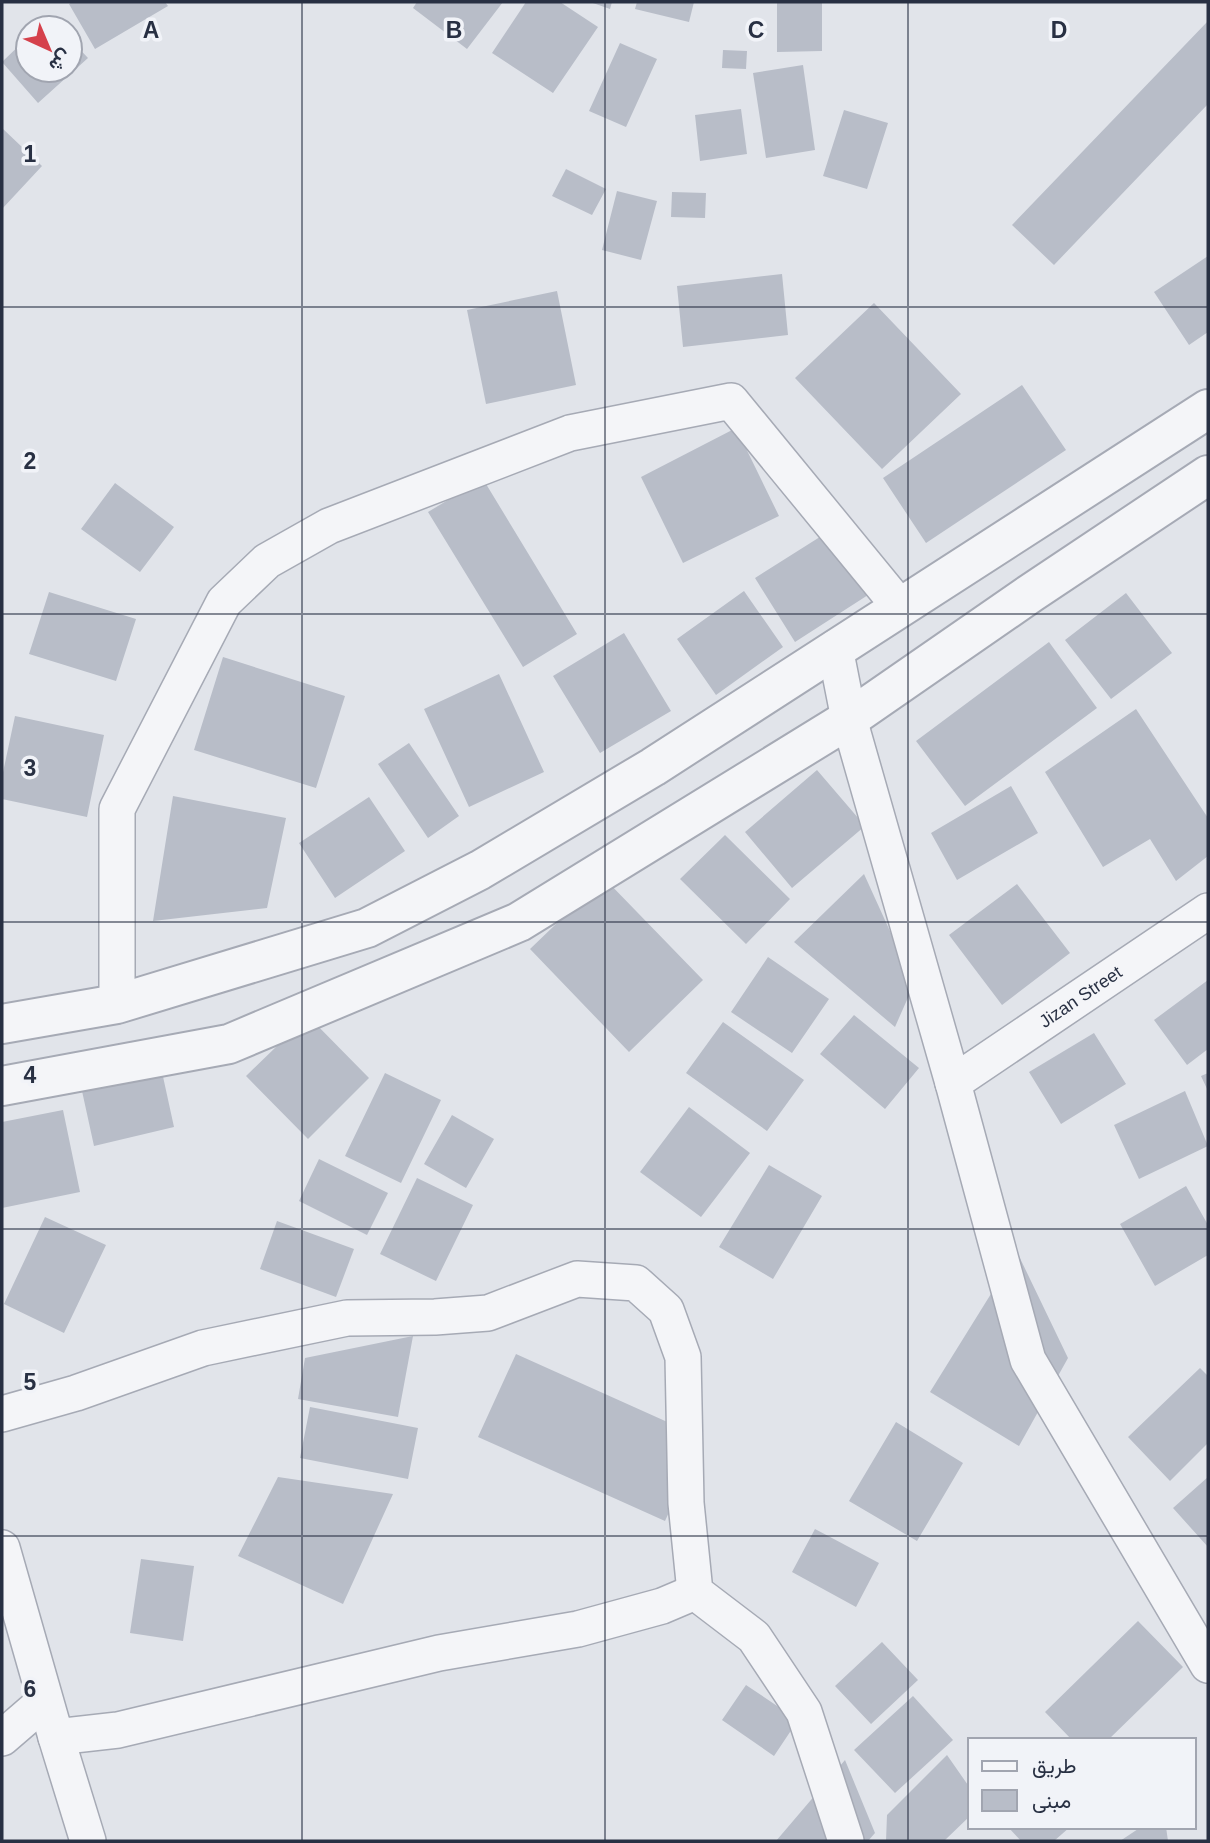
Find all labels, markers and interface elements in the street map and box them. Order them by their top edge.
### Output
north arrow [14,14,84,84]
text: A [143,17,159,43]
text: B [446,17,462,43]
text: C [748,17,764,43]
text: D [1051,17,1067,43]
text: ش [44,45,76,76]
text: 1 [24,141,37,167]
text: 2 [24,448,36,474]
text: 3 [24,755,36,781]
street label: Jizan Street [1036,962,1126,1032]
text: 4 [24,1062,37,1088]
text: 5 [24,1369,37,1395]
text: 6 [24,1676,36,1702]
legend [968,1738,1196,1829]
text: طريق [1032,1754,1077,1779]
text: مبنى [1032,1789,1071,1813]

